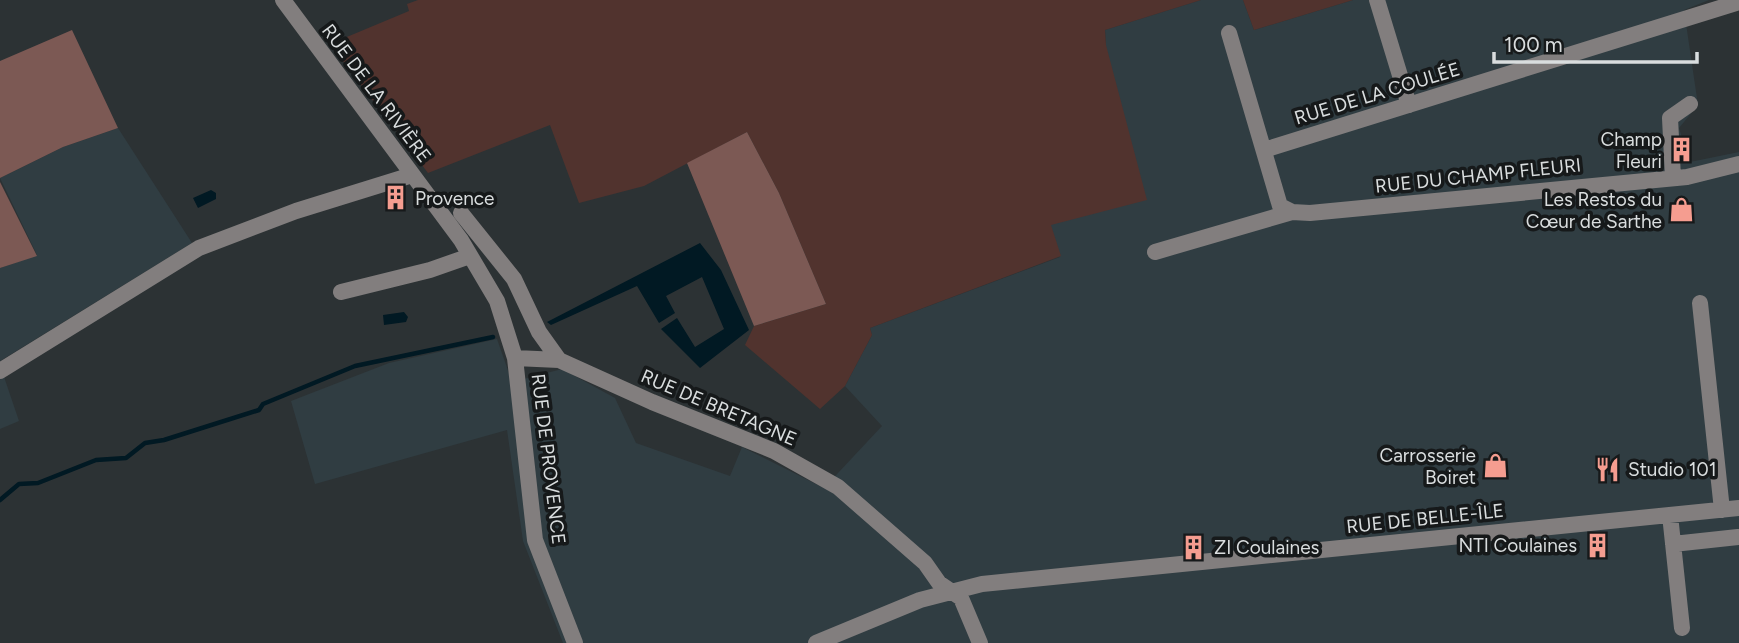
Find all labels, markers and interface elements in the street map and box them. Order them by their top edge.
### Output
street label: RUE DE LA RIVIÈRE [317,20,436,167]
scale bar [1494,21,1697,65]
text: 100 m [1504,32,1563,57]
street label: RUE DE LA COULÉE [1292,57,1463,130]
place label: Champ Fleuri [1601,128,1662,173]
building icon: Champ Fleuri [1668,136,1696,164]
street label: RUE DU CHAMP FLEURI [1374,153,1582,198]
building icon: Provence [381,184,409,212]
place label: Provence [415,187,494,210]
place label: Les Restos du Cœur de Sarthe [1526,188,1662,233]
shop icon: Les Restos du Cœur de Sarthe [1668,196,1696,224]
street label: RUE DE BRETAGNE [637,364,800,451]
street label: RUE DE PROVENCE [527,372,570,546]
place label: Carrosserie Boiret [1379,444,1476,489]
shop icon: Carrosserie Boiret [1482,452,1510,480]
restaurant icon: Studio 101 [1594,455,1622,483]
place label: Studio 101 [1628,458,1717,481]
street label: RUE DE BELLE-ÎLE [1345,499,1505,538]
building icon: NTI Coulaines [1583,531,1611,559]
building icon: ZI Coulaines [1180,533,1208,561]
place label: NTI Coulaines [1459,534,1577,557]
place label: ZI Coulaines [1214,536,1320,559]

